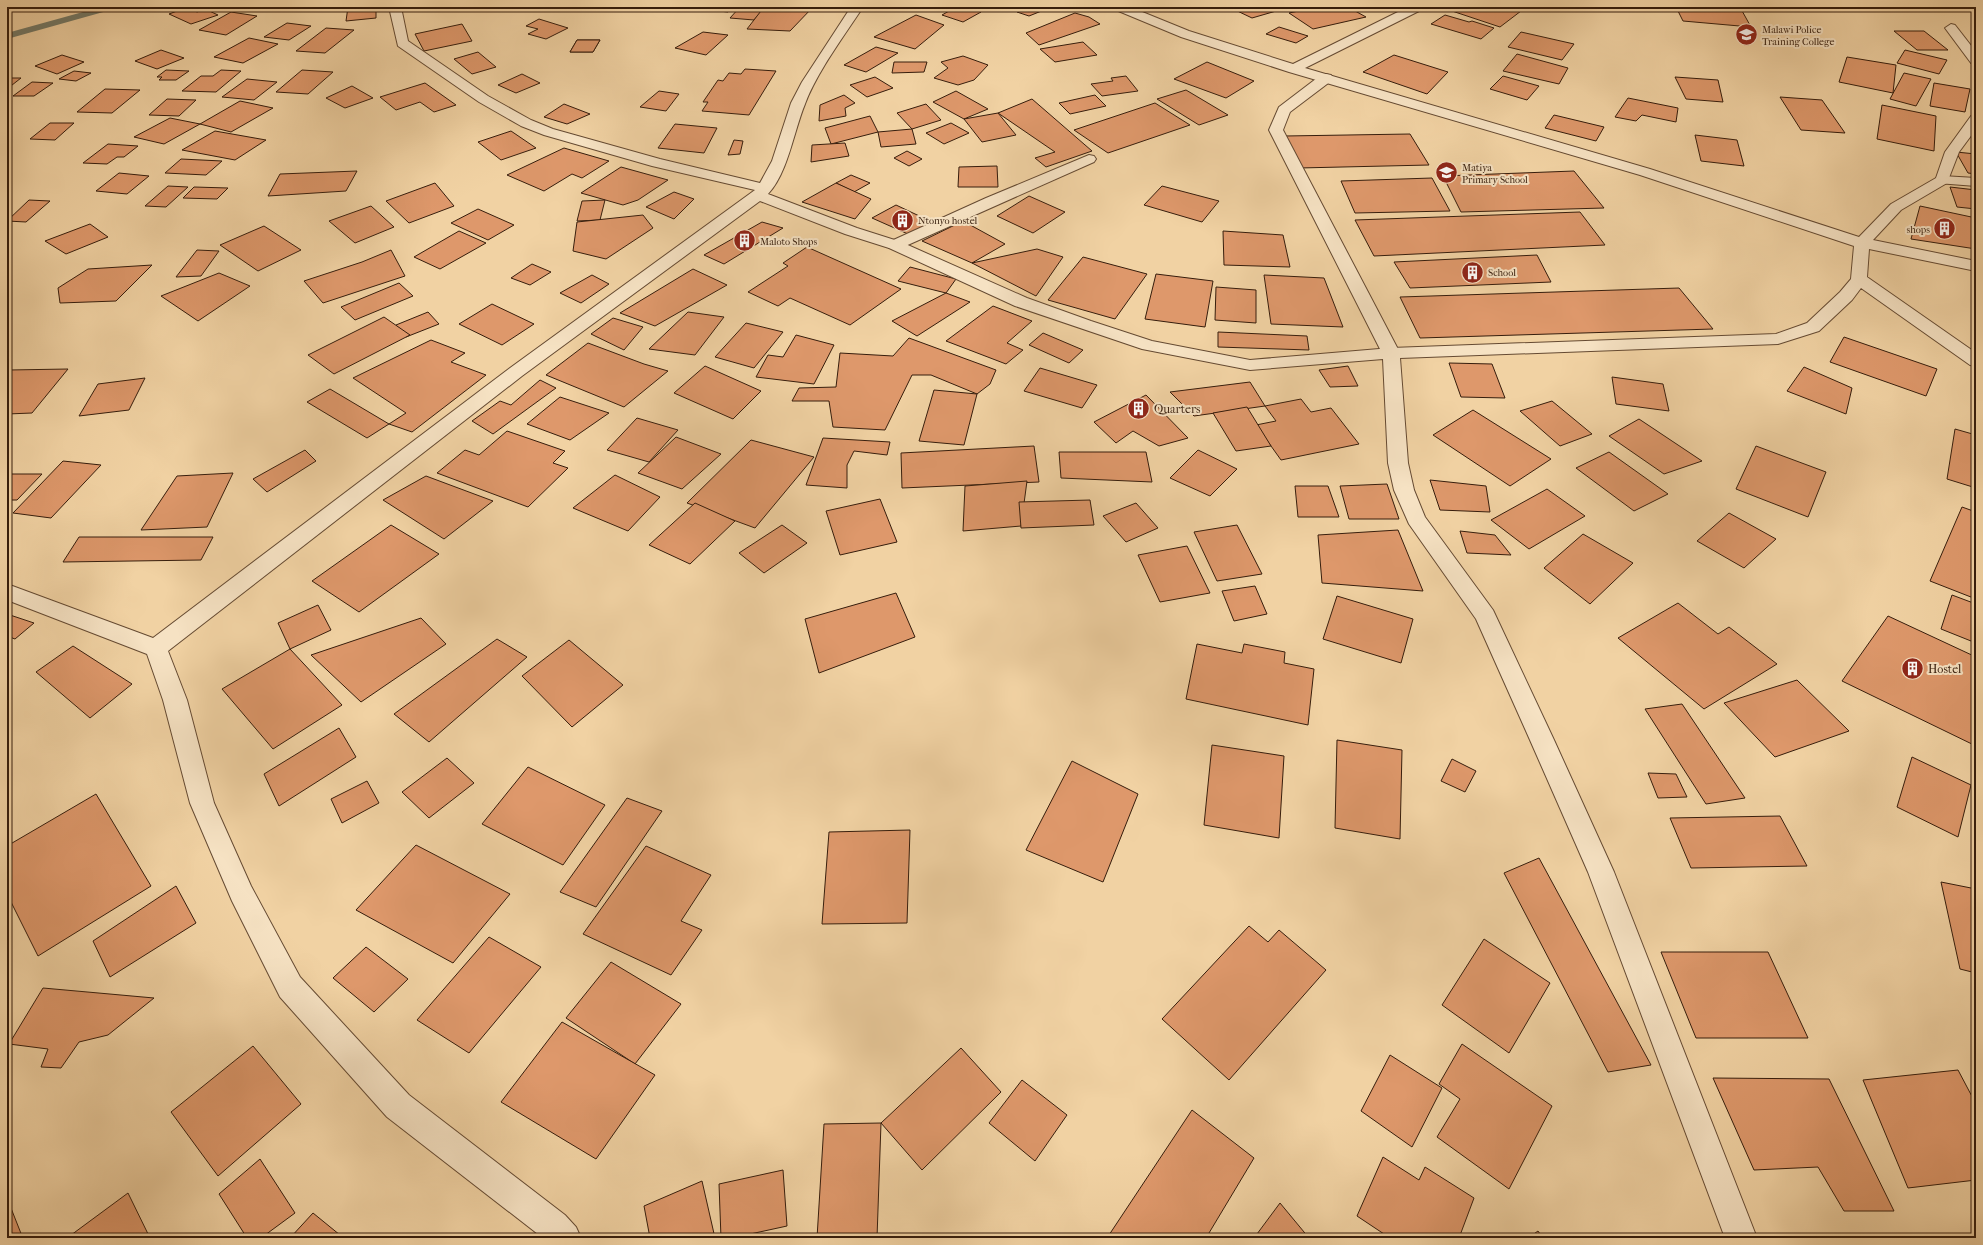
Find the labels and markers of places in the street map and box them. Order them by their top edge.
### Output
school or university icon: Malawi Police Training College [1734,22,1760,48]
place label: Malawi Police Training College [1762,24,1834,48]
school or university icon: Matiya Primary School [1433,160,1459,186]
place label: Matiya Primary School [1462,162,1528,186]
building icon: Ntonyo hostel [889,207,915,233]
place label: Ntonyo hostel [918,215,978,227]
building icon: shops [1932,216,1958,242]
place label: shops [1907,224,1930,236]
building icon: Maloto Shops [731,228,757,254]
place label: Maloto Shops [760,236,818,248]
building icon: School [1460,259,1486,285]
place label: School [1488,267,1516,279]
building icon: Quarters [1126,396,1152,422]
place label: Quarters [1154,402,1201,416]
building icon: Hostel [1900,656,1926,682]
place label: Hostel [1928,662,1962,676]

